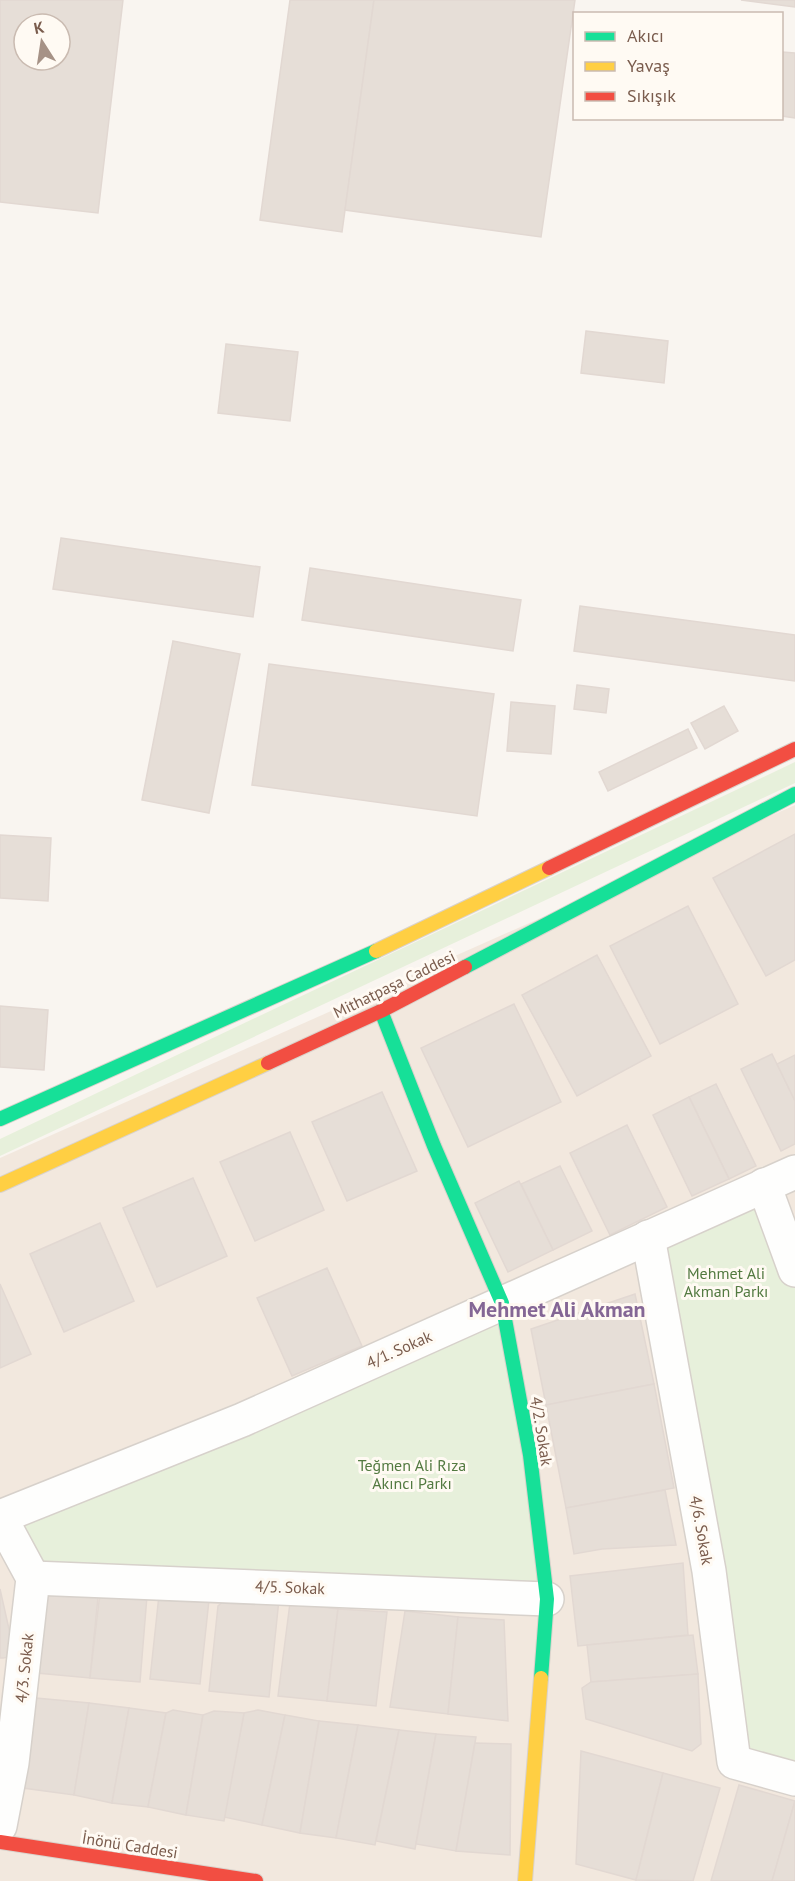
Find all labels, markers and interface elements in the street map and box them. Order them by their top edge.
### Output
north arrow [12,12,72,72]
legend [573,12,783,120]
text: K [32,16,46,38]
text: Akıcı [627,24,664,47]
text: Yavaş [627,54,670,77]
text: Sıkışık [627,84,676,107]
street label: Mithatpaşa Caddesi [330,946,458,1022]
park label: Mehmet Ali Akman Parkı [684,1263,768,1301]
district label: Mehmet Ali Akman [468,1295,646,1323]
street label: 4/1. Sokak [363,1326,435,1372]
street label: 4/2. Sokak [527,1395,557,1467]
park label: Teğmen Ali Rıza Akıncı Parkı [358,1455,466,1493]
street label: 4/6. Sokak [686,1494,718,1566]
street label: 4/5. Sokak [255,1576,326,1598]
street label: 4/3. Sokak [10,1632,38,1704]
street label: İnönü Caddesi [81,1828,179,1862]

